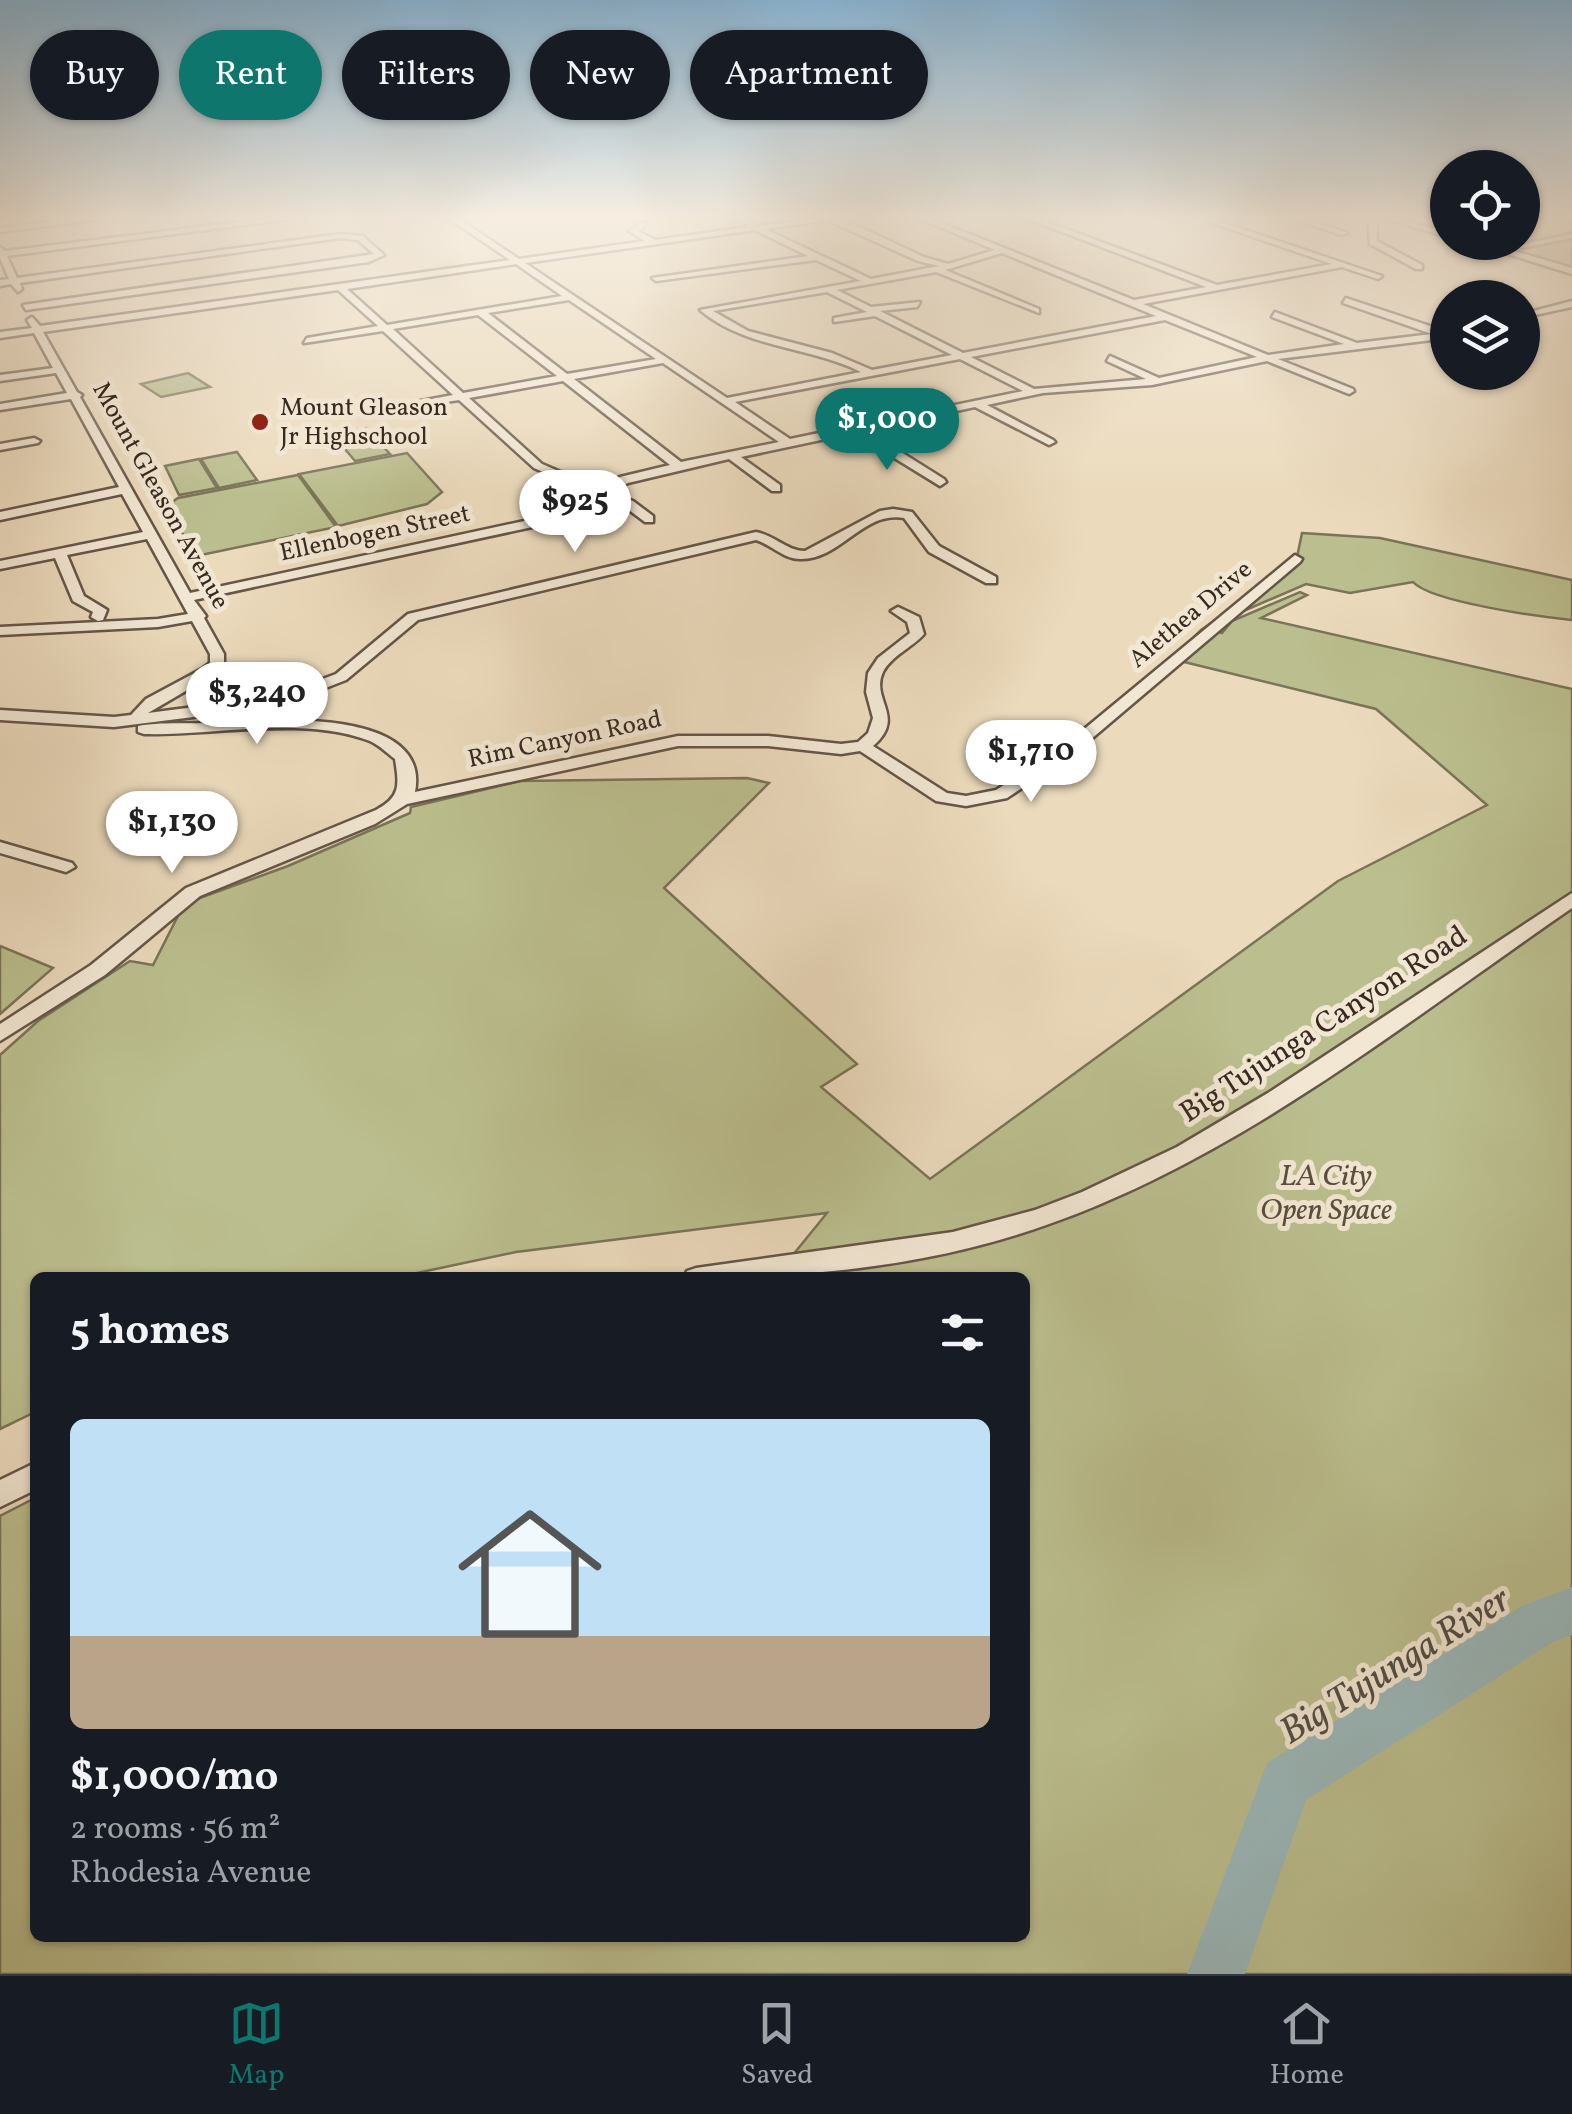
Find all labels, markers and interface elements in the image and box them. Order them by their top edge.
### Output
chip: Buy [30,30,159,120]
chip: Rent [179,30,322,120]
chip: Filters [342,30,510,120]
chip: New [530,30,670,120]
chip: Apartment [690,30,928,120]
map controls [1430,150,1540,390]
button: locate [1430,150,1540,260]
button: layers [1430,280,1540,390]
street label: Mount Gleason Avenue [83,376,237,616]
pin: $1,000 [806,388,968,473]
place label: Mount Gleason Jr Highschool [280,391,448,455]
text: $1,000 [837,398,937,442]
marker: Mount Gleason Jr Highschool [249,411,271,433]
pin: $925 [516,470,634,555]
text: $925 [541,480,609,524]
street label: Ellenbogen Street [277,497,474,571]
street label: Alethea Drive [1122,553,1260,677]
pin: $3,240 [176,662,338,747]
text: $3,240 [208,672,306,716]
street label: Rim Canyon Road [465,702,665,778]
pin: $1,710 [950,720,1112,805]
text: $1,710 [988,730,1074,774]
pin: $1,130 [91,791,253,876]
text: $1,130 [128,801,216,845]
street label: Big Tujunga Canyon Road [1172,916,1476,1134]
park label: LA City Open Space [1260,1156,1392,1232]
text: 5 homes [70,1303,230,1362]
icon: filters [935,1305,990,1360]
icon: home [440,1484,620,1664]
water label: Big Tujunga River [1270,1574,1522,1759]
text: $1,000/mo [70,1749,278,1808]
text: 2 rooms · 56 m² [70,1808,280,1852]
text: Rhodesia Avenue [70,1852,312,1896]
tab: Map [228,1996,284,2095]
tab: Saved [741,1996,813,2095]
tab: Home [1270,1996,1344,2095]

